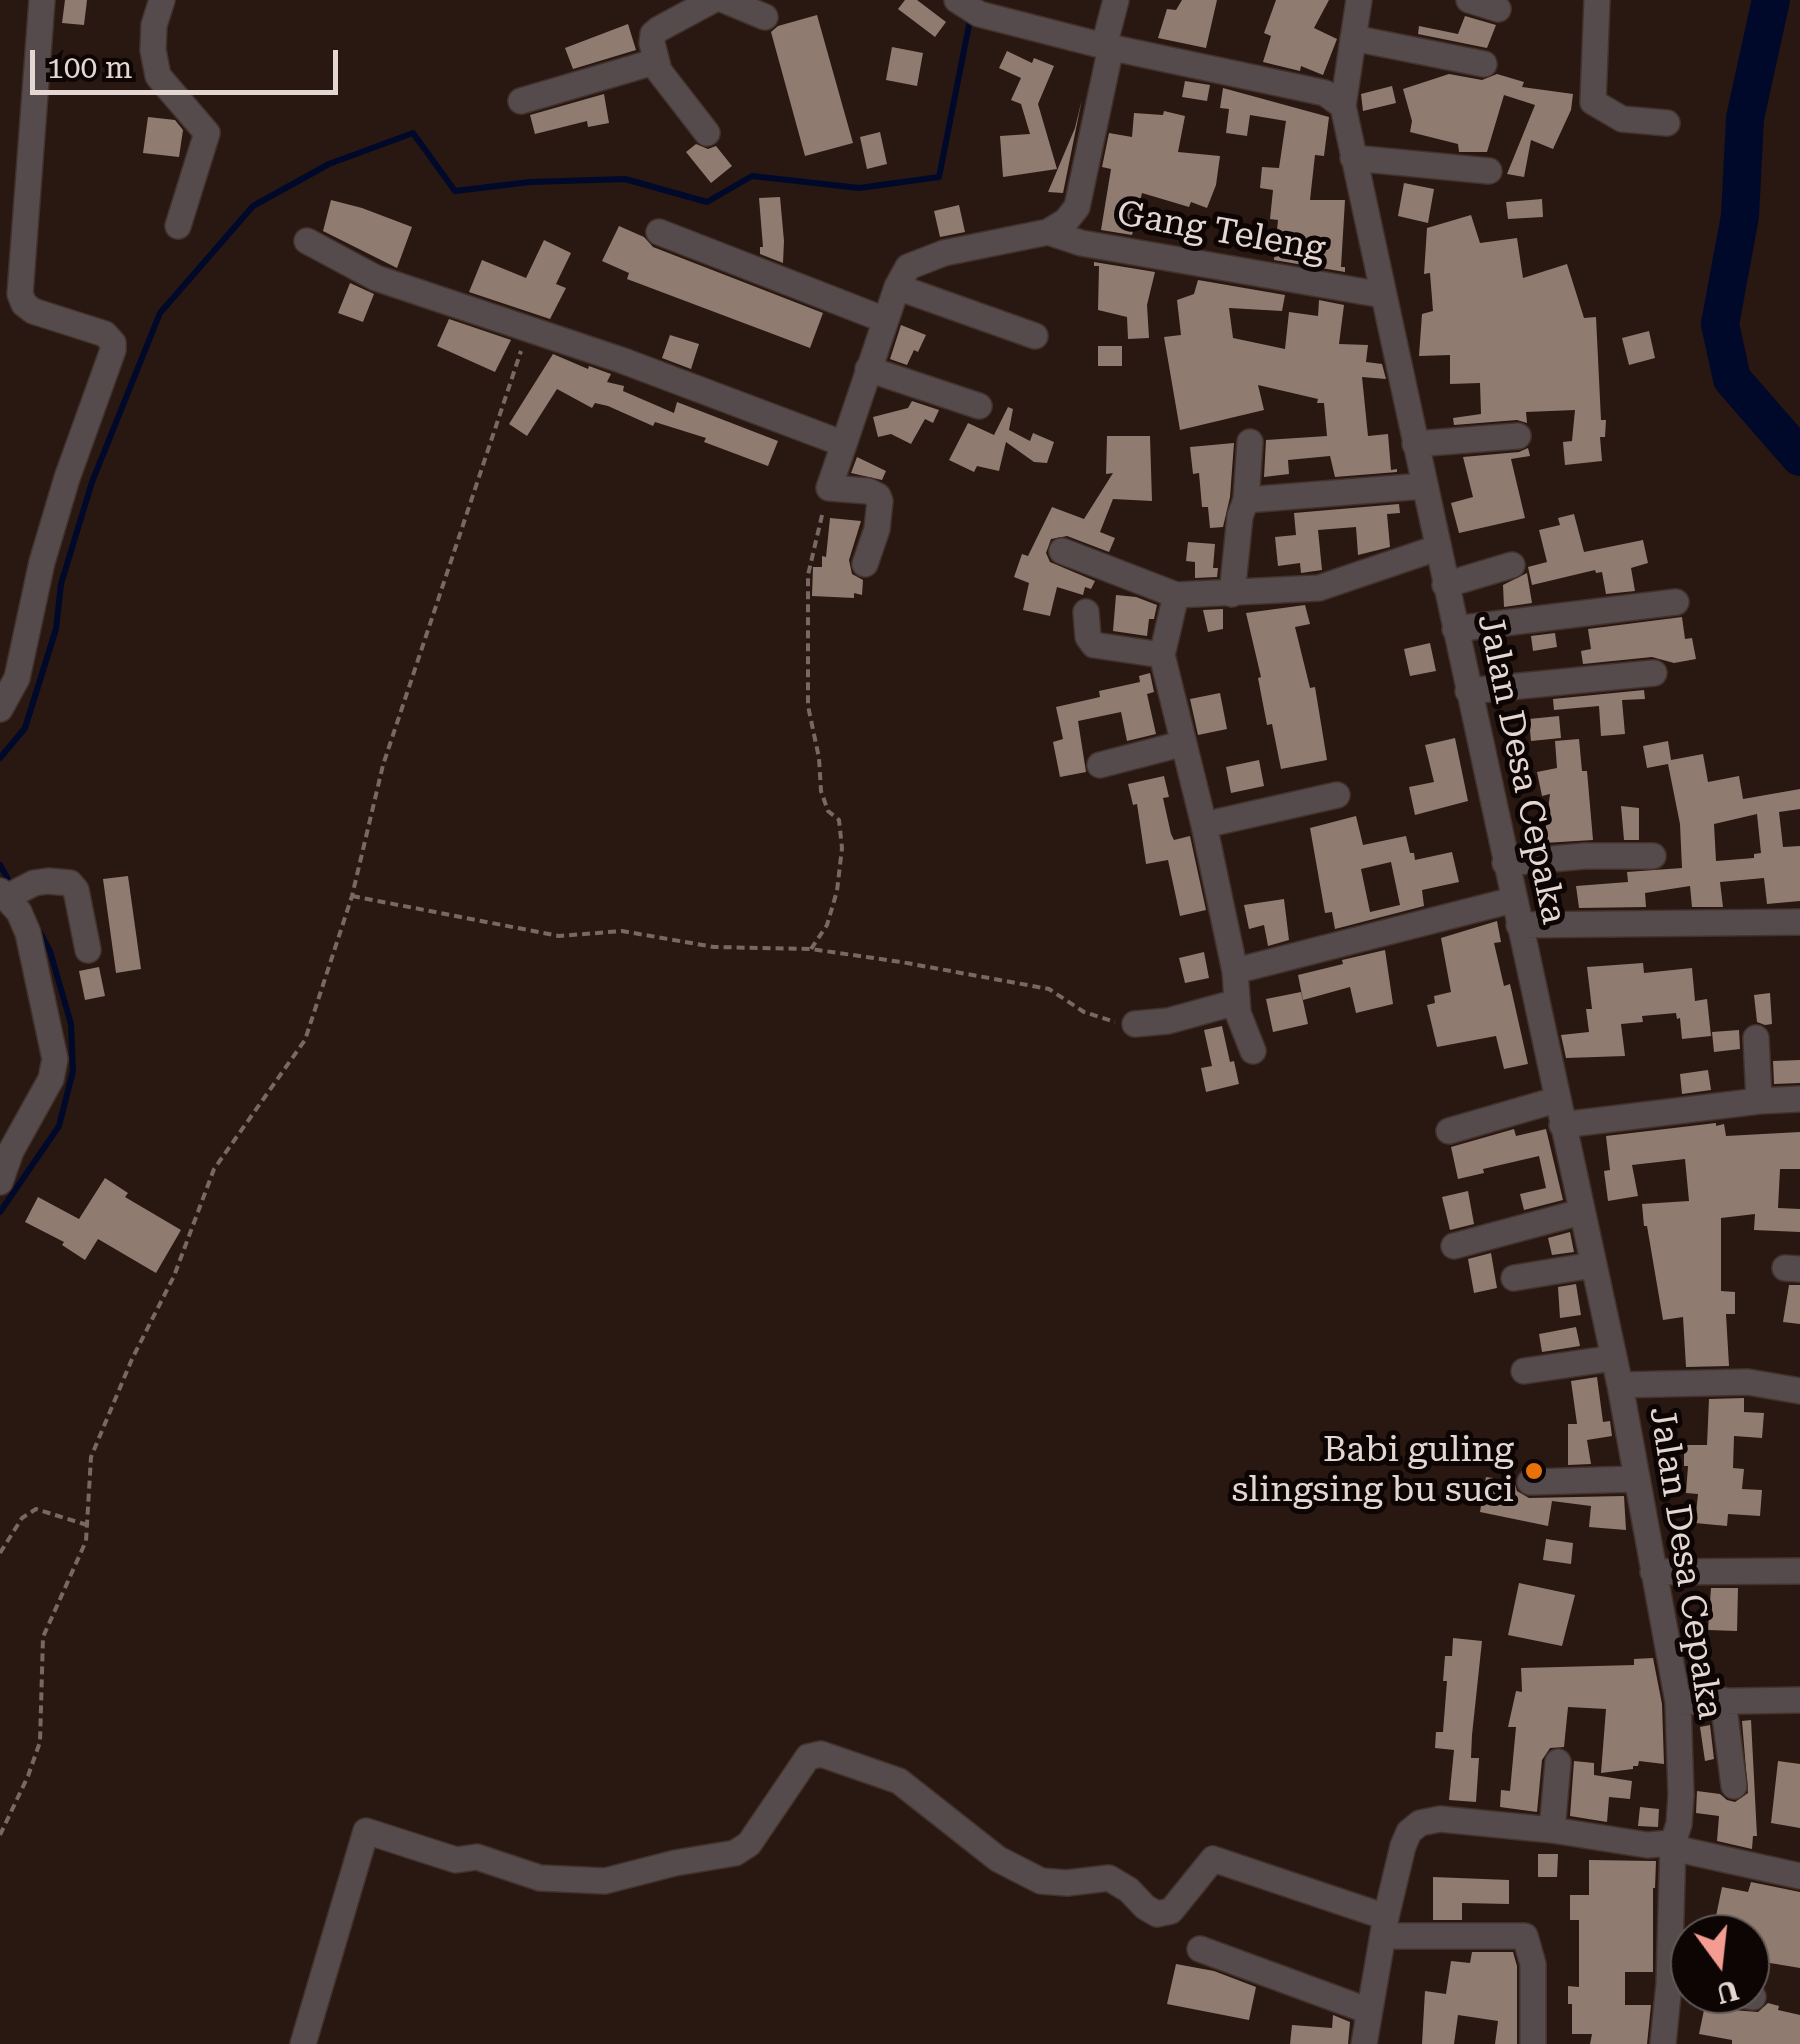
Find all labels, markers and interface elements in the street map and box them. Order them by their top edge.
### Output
scale bar [35,30,342,92]
text: 100 m [47,50,132,85]
street label: Gang Teleng [1114,193,1328,271]
street label: Jalan Desa Cepaka [1468,610,1574,928]
street label: Jalan Desa Cepaka [1640,1404,1730,1722]
place label: Babi guling slingsing bu suci [1232,1430,1514,1512]
marker: Babi guling slingsing bu suci [1523,1460,1545,1482]
north arrow [1670,1914,1770,2014]
text: U [1713,1973,1742,2010]

